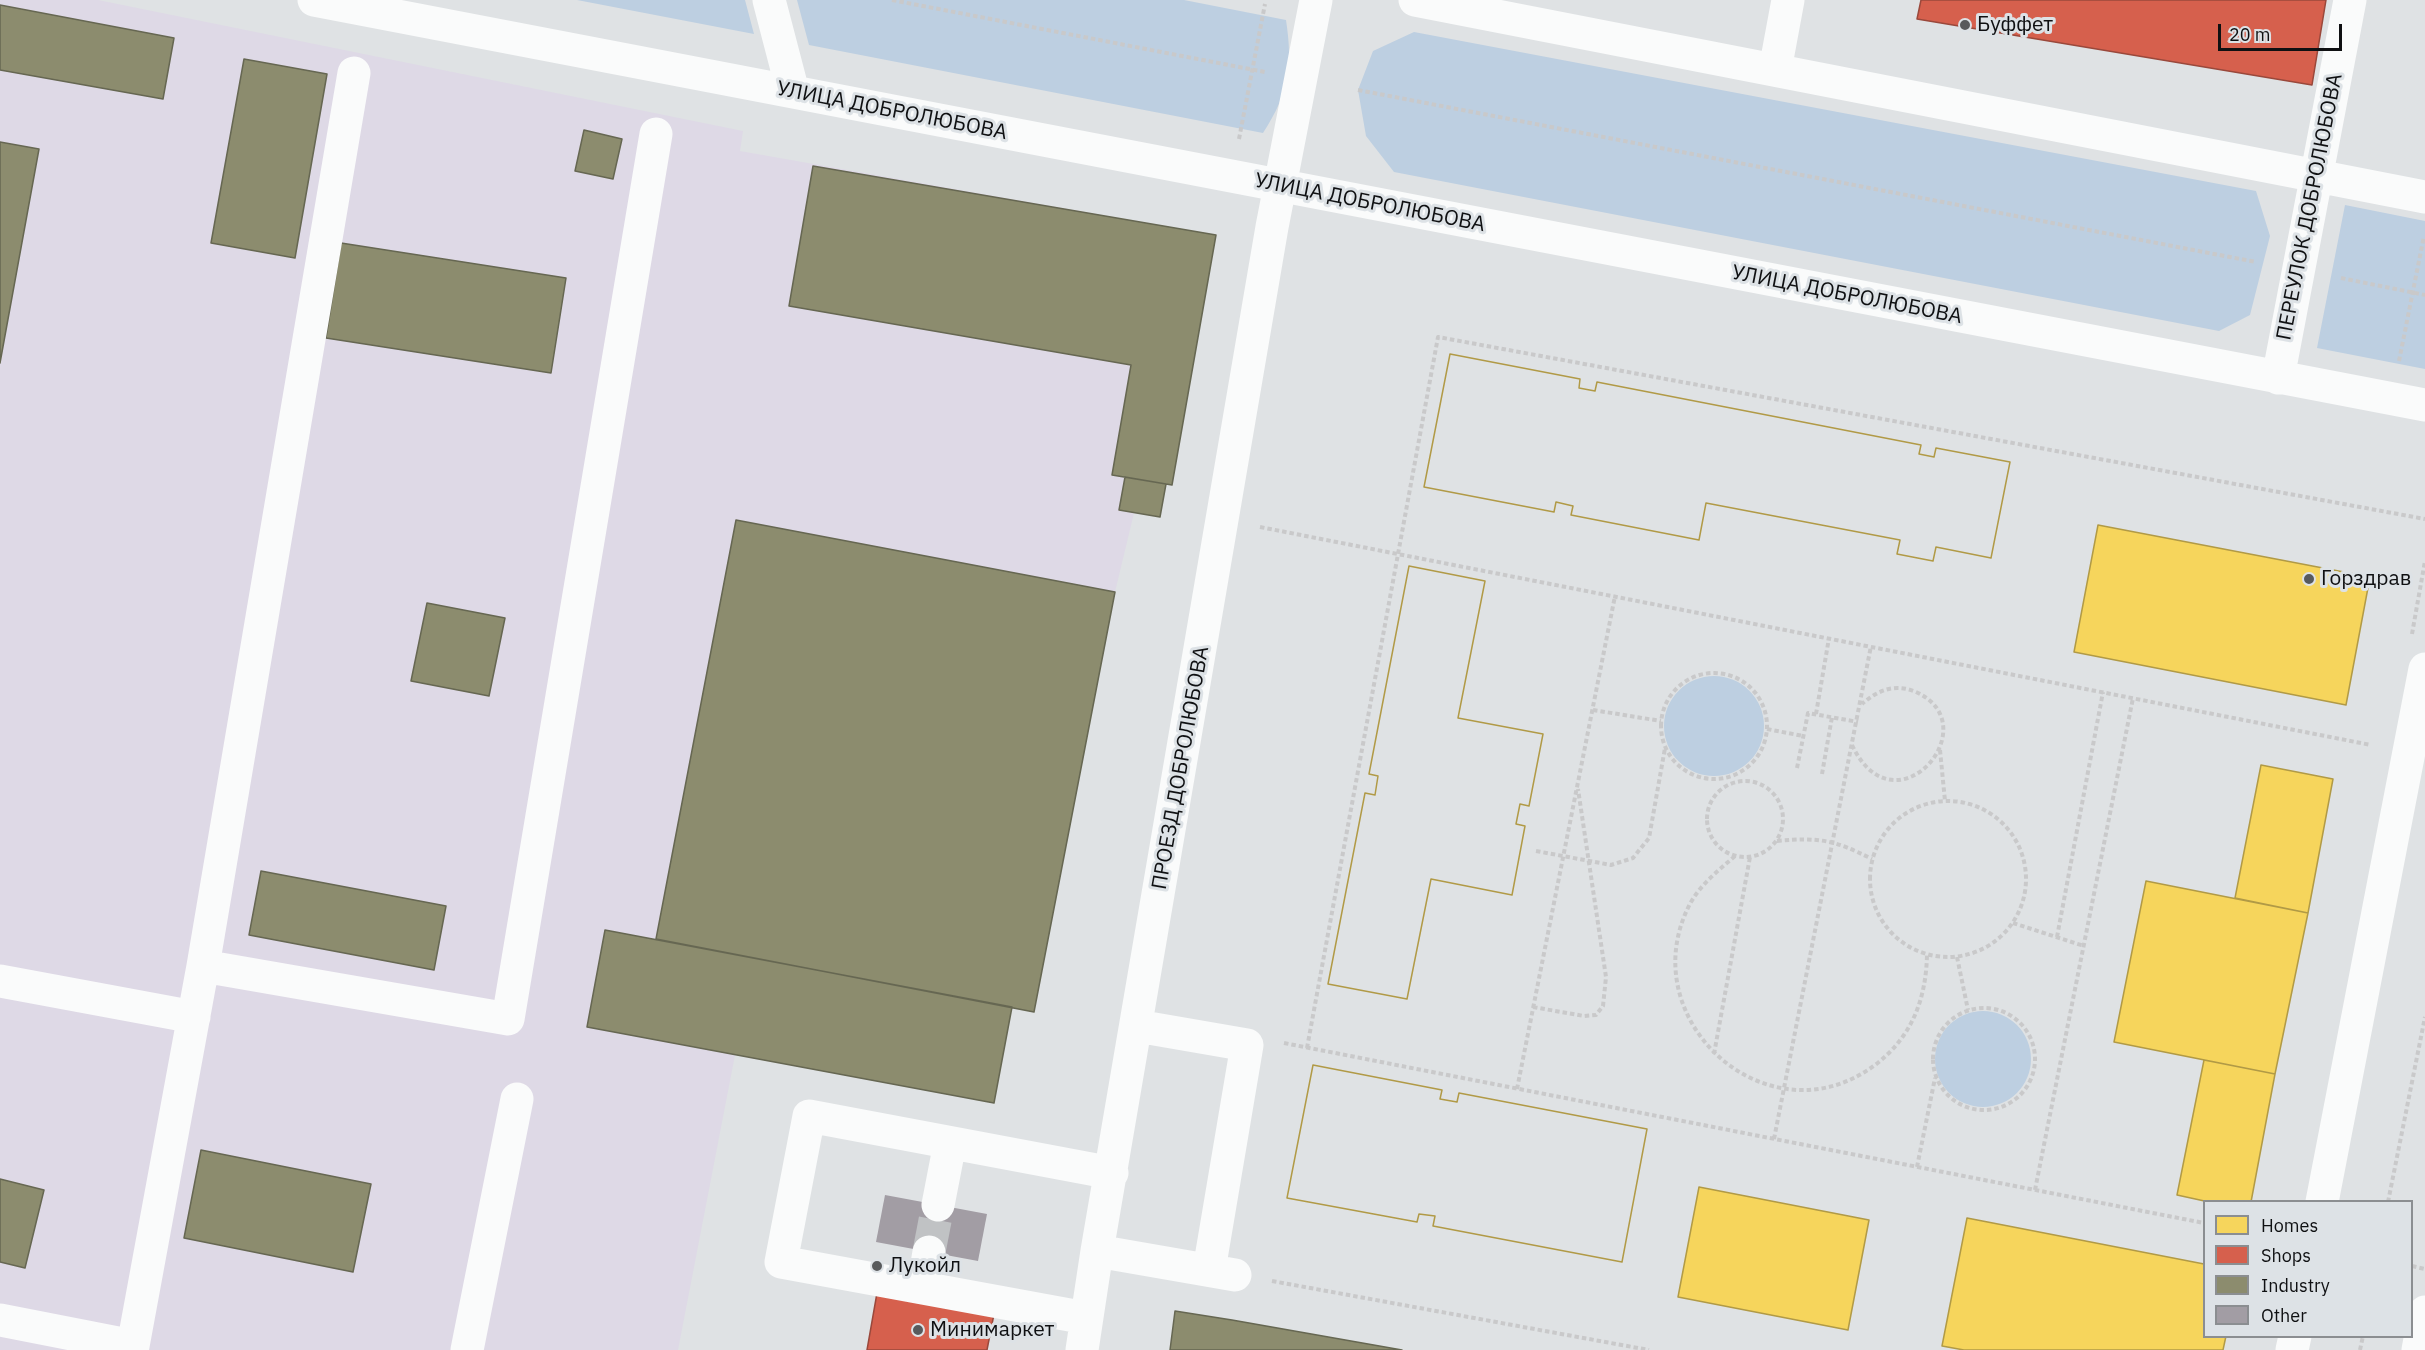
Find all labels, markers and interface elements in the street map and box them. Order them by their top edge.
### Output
place label: Буффет [1977,12,2053,38]
scale bar [2221,12,2346,50]
marker: Буффет [1958,18,1972,32]
text: 20 m [2229,23,2271,46]
street label: ПЕРЕУЛОК ДОБРОЛЮБОВА [2272,72,2348,342]
street label: УЛИЦА ДОБРОЛЮБОВА [775,76,1009,146]
street label: УЛИЦА ДОБРОЛЮБОВА [1253,168,1487,238]
street label: УЛИЦА ДОБРОЛЮБОВА [1730,260,1964,330]
place label: Горздрав [2321,566,2411,592]
marker: Горздрав [2302,572,2316,586]
street label: ПРОЕЗД ДОБРОЛЮБОВА [1147,644,1215,892]
legend [2203,1200,2413,1338]
text: Homes [2261,1214,2318,1237]
text: Shops [2261,1244,2311,1267]
place label: Лукойл [889,1253,961,1279]
marker: Лукойл [870,1259,884,1273]
text: Industry [2261,1274,2330,1297]
text: Other [2261,1304,2307,1327]
place label: Минимаркет [930,1317,1054,1343]
marker: Минимаркет [911,1323,925,1337]

